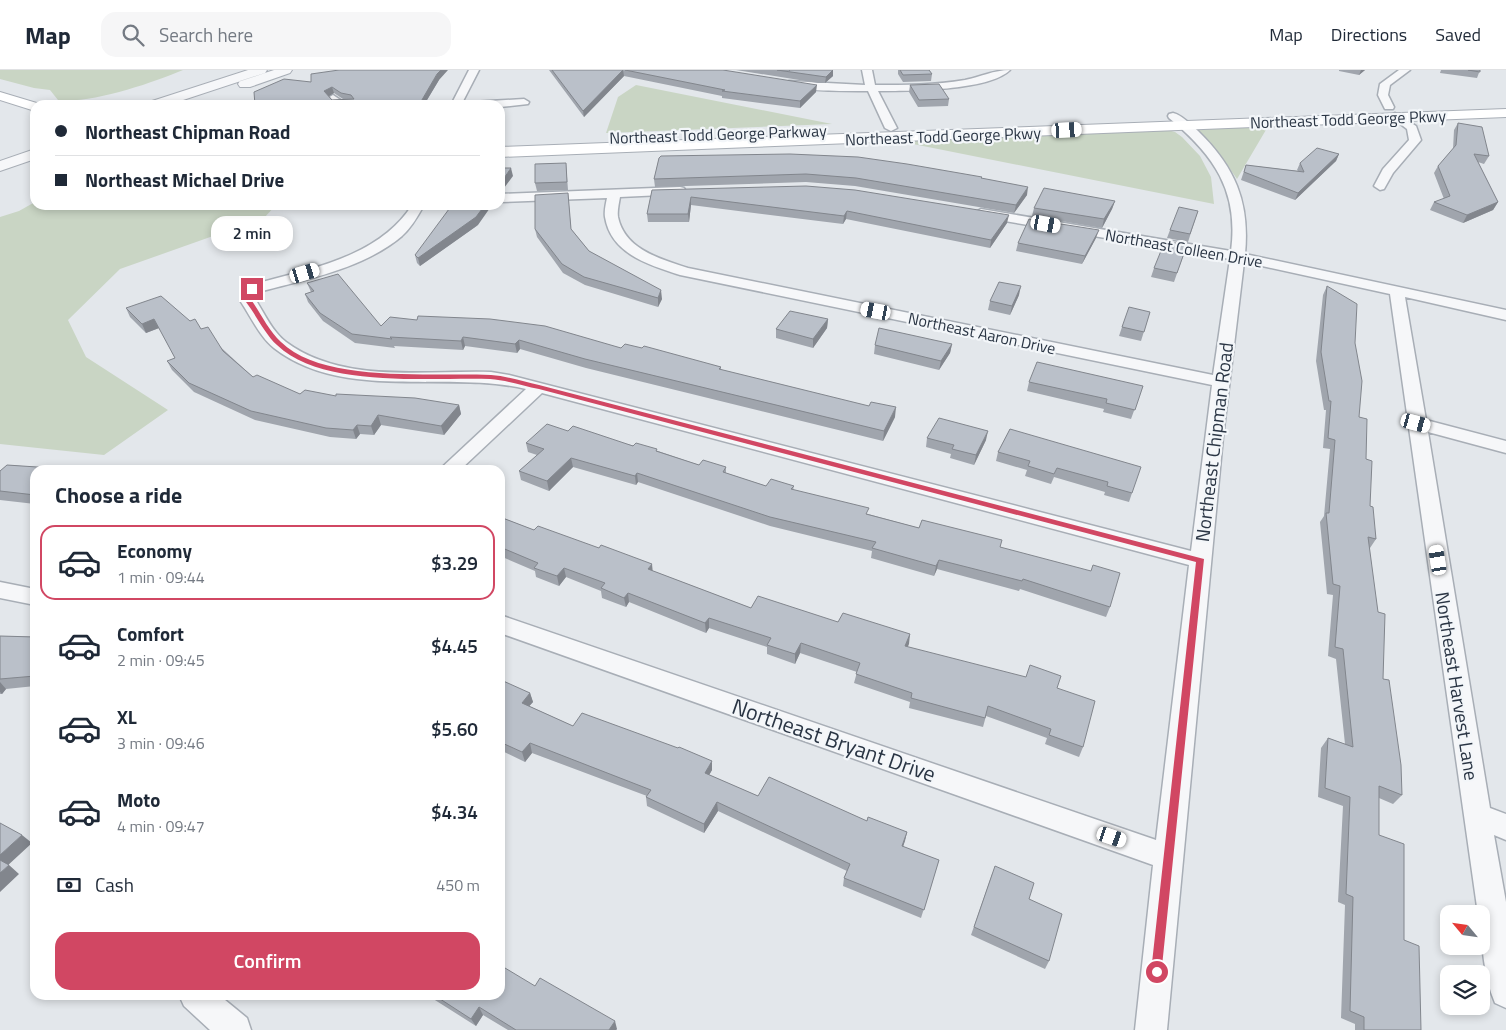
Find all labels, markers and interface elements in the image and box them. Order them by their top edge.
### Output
search box [101,12,451,57]
text: Map [25,17,71,53]
text: Search here [159,20,253,49]
icon: search [119,21,147,49]
text: Map [1269,21,1303,48]
text: Directions [1331,21,1407,48]
text: Saved [1435,21,1481,48]
street label: Northeast Todd George Pkwy [1250,104,1447,134]
text: Northeast Chipman Road [85,117,290,146]
street label: Northeast Todd George Parkway [609,118,827,150]
street label: Northeast Todd George Pkwy [845,121,1042,151]
car [1051,122,1082,138]
text: Northeast Michael Drive [85,165,284,194]
car [1029,214,1062,234]
callout: 2 min [211,216,293,252]
text: 2 min [233,221,271,245]
street label: Northeast Colleen Drive [1104,222,1264,274]
car [288,261,321,285]
route end [241,278,263,300]
car [859,301,892,321]
street label: Northeast Aaron Drive [906,306,1058,360]
street label: Northeast Chipman Road [1187,341,1240,543]
car [1399,412,1432,434]
text: Choose a ride [55,478,182,512]
text: Economy [117,536,192,565]
icon: car [57,540,102,585]
car [1428,544,1447,576]
text: $3.29 [431,548,478,577]
text: 1 min · 09:44 [117,565,205,589]
street label: Northeast Harvest Lane [1428,590,1487,782]
text: Comfort [117,619,184,648]
icon: car [57,623,102,668]
text: $4.45 [431,631,478,660]
text: 2 min · 09:45 [117,648,205,672]
street label: Northeast Bryant Drive [728,689,940,791]
text: XL [117,702,137,731]
icon: car [57,706,102,751]
text: $5.60 [431,714,478,743]
text: 3 min · 09:46 [117,731,205,755]
text: Moto [117,785,160,814]
icon: car [57,789,102,834]
text: $4.34 [431,797,478,826]
text: 4 min · 09:47 [117,814,205,838]
car [1095,825,1128,849]
text: Cash [95,870,134,899]
icon: cash [55,871,83,899]
text: 450 m [436,873,480,897]
north arrow [1440,905,1490,955]
map controls [1440,905,1490,1015]
button: Confirm [55,932,480,990]
route start [1146,961,1168,983]
button: layers [1440,965,1490,1015]

